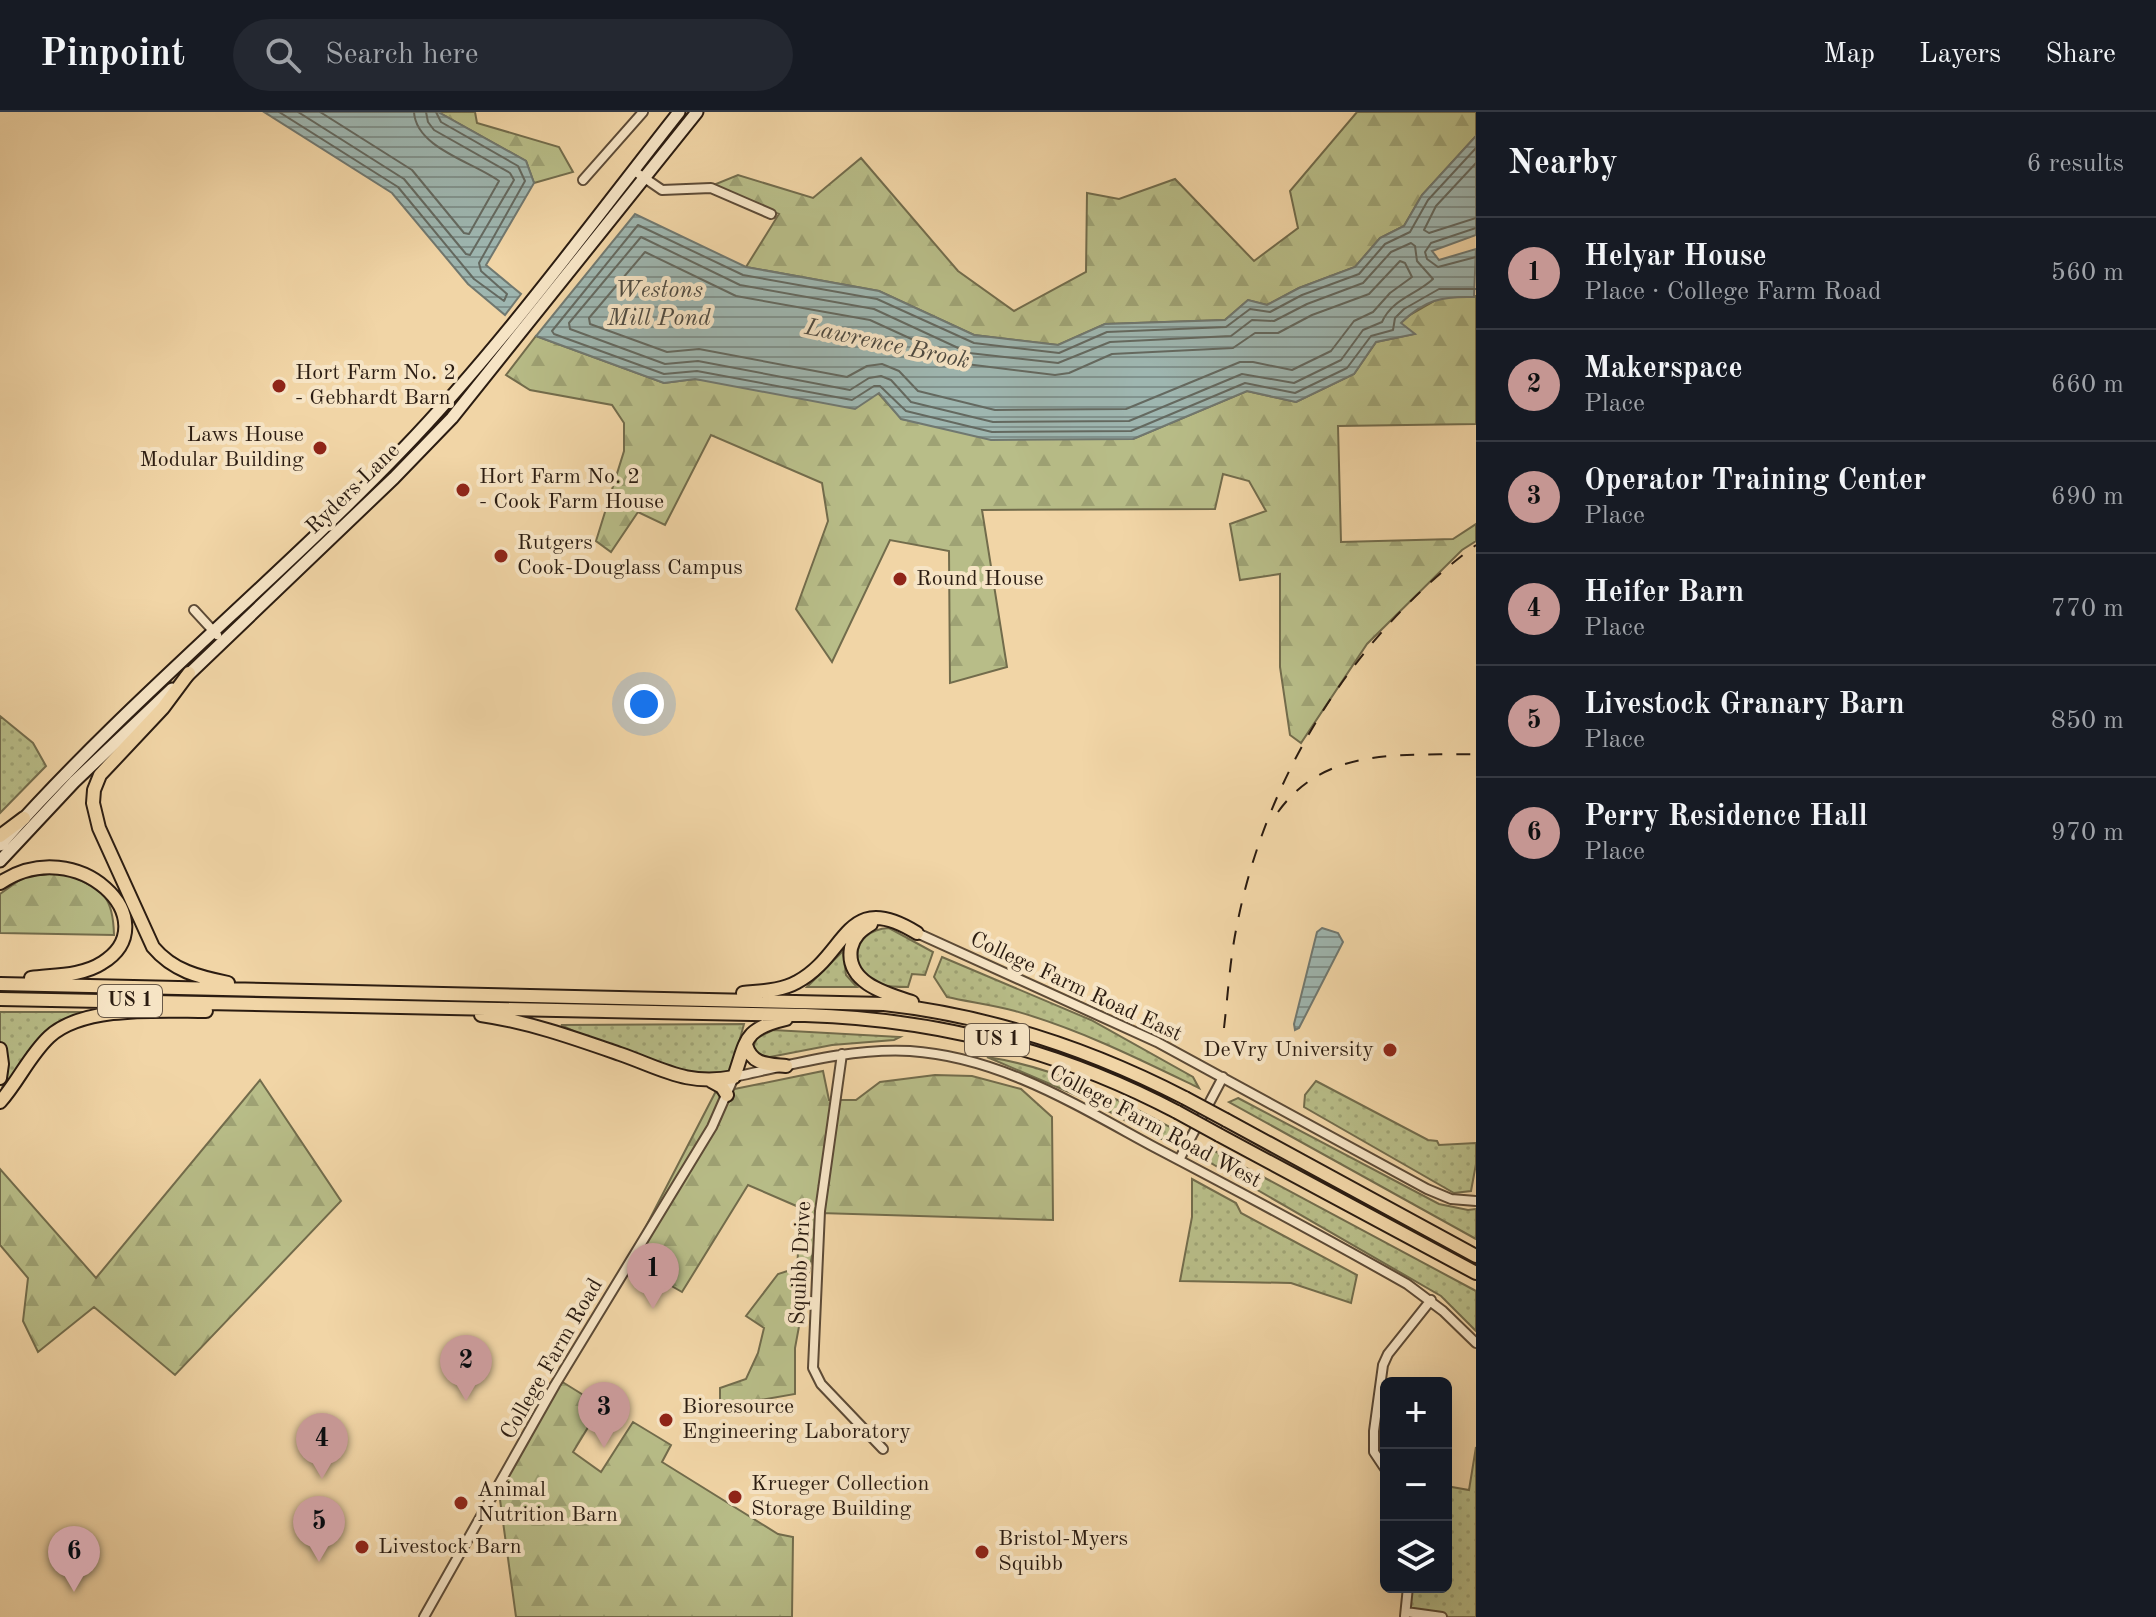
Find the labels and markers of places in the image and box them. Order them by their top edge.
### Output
place label: Hort Farm No. 2 - Gebhardt Barn [295,362,456,409]
marker: Hort Farm No. 2 - Gebhardt Barn [270,377,288,395]
place label: Laws House Modular Building [139,424,304,471]
marker: Laws House Modular Building [311,439,329,457]
place label: Hort Farm No. 2 - Cook Farm House [479,466,664,513]
marker: Hort Farm No. 2 - Cook Farm House [454,481,472,499]
place label: Rutgers Cook-Douglass Campus [517,532,743,579]
marker: Rutgers Cook-Douglass Campus [492,547,510,565]
place label: Round House [916,568,1044,590]
marker: Round House [891,570,909,588]
place label: DeVry University [1203,1039,1374,1061]
marker: DeVry University [1381,1041,1399,1059]
pin: 1 [627,1243,679,1309]
pin: 2 [440,1335,492,1401]
pin: 3 [578,1382,630,1448]
place label: Bioresource Engineering Laboratory [682,1396,911,1443]
marker: Bioresource Engineering Laboratory [657,1411,675,1429]
pin: 4 [296,1413,348,1479]
place label: Krueger Collection Storage Building [751,1473,929,1520]
place label: Animal Nutrition Barn [477,1479,618,1526]
marker: Krueger Collection Storage Building [726,1488,744,1506]
marker: Animal Nutrition Barn [452,1494,470,1512]
pin: 5 [293,1496,345,1562]
pin: 6 [48,1526,100,1592]
place label: Bristol-Myers Squibb [998,1528,1128,1575]
place label: Livestock Barn [378,1536,522,1558]
marker: Livestock Barn [353,1538,371,1556]
marker: Bristol-Myers Squibb [973,1543,991,1561]

